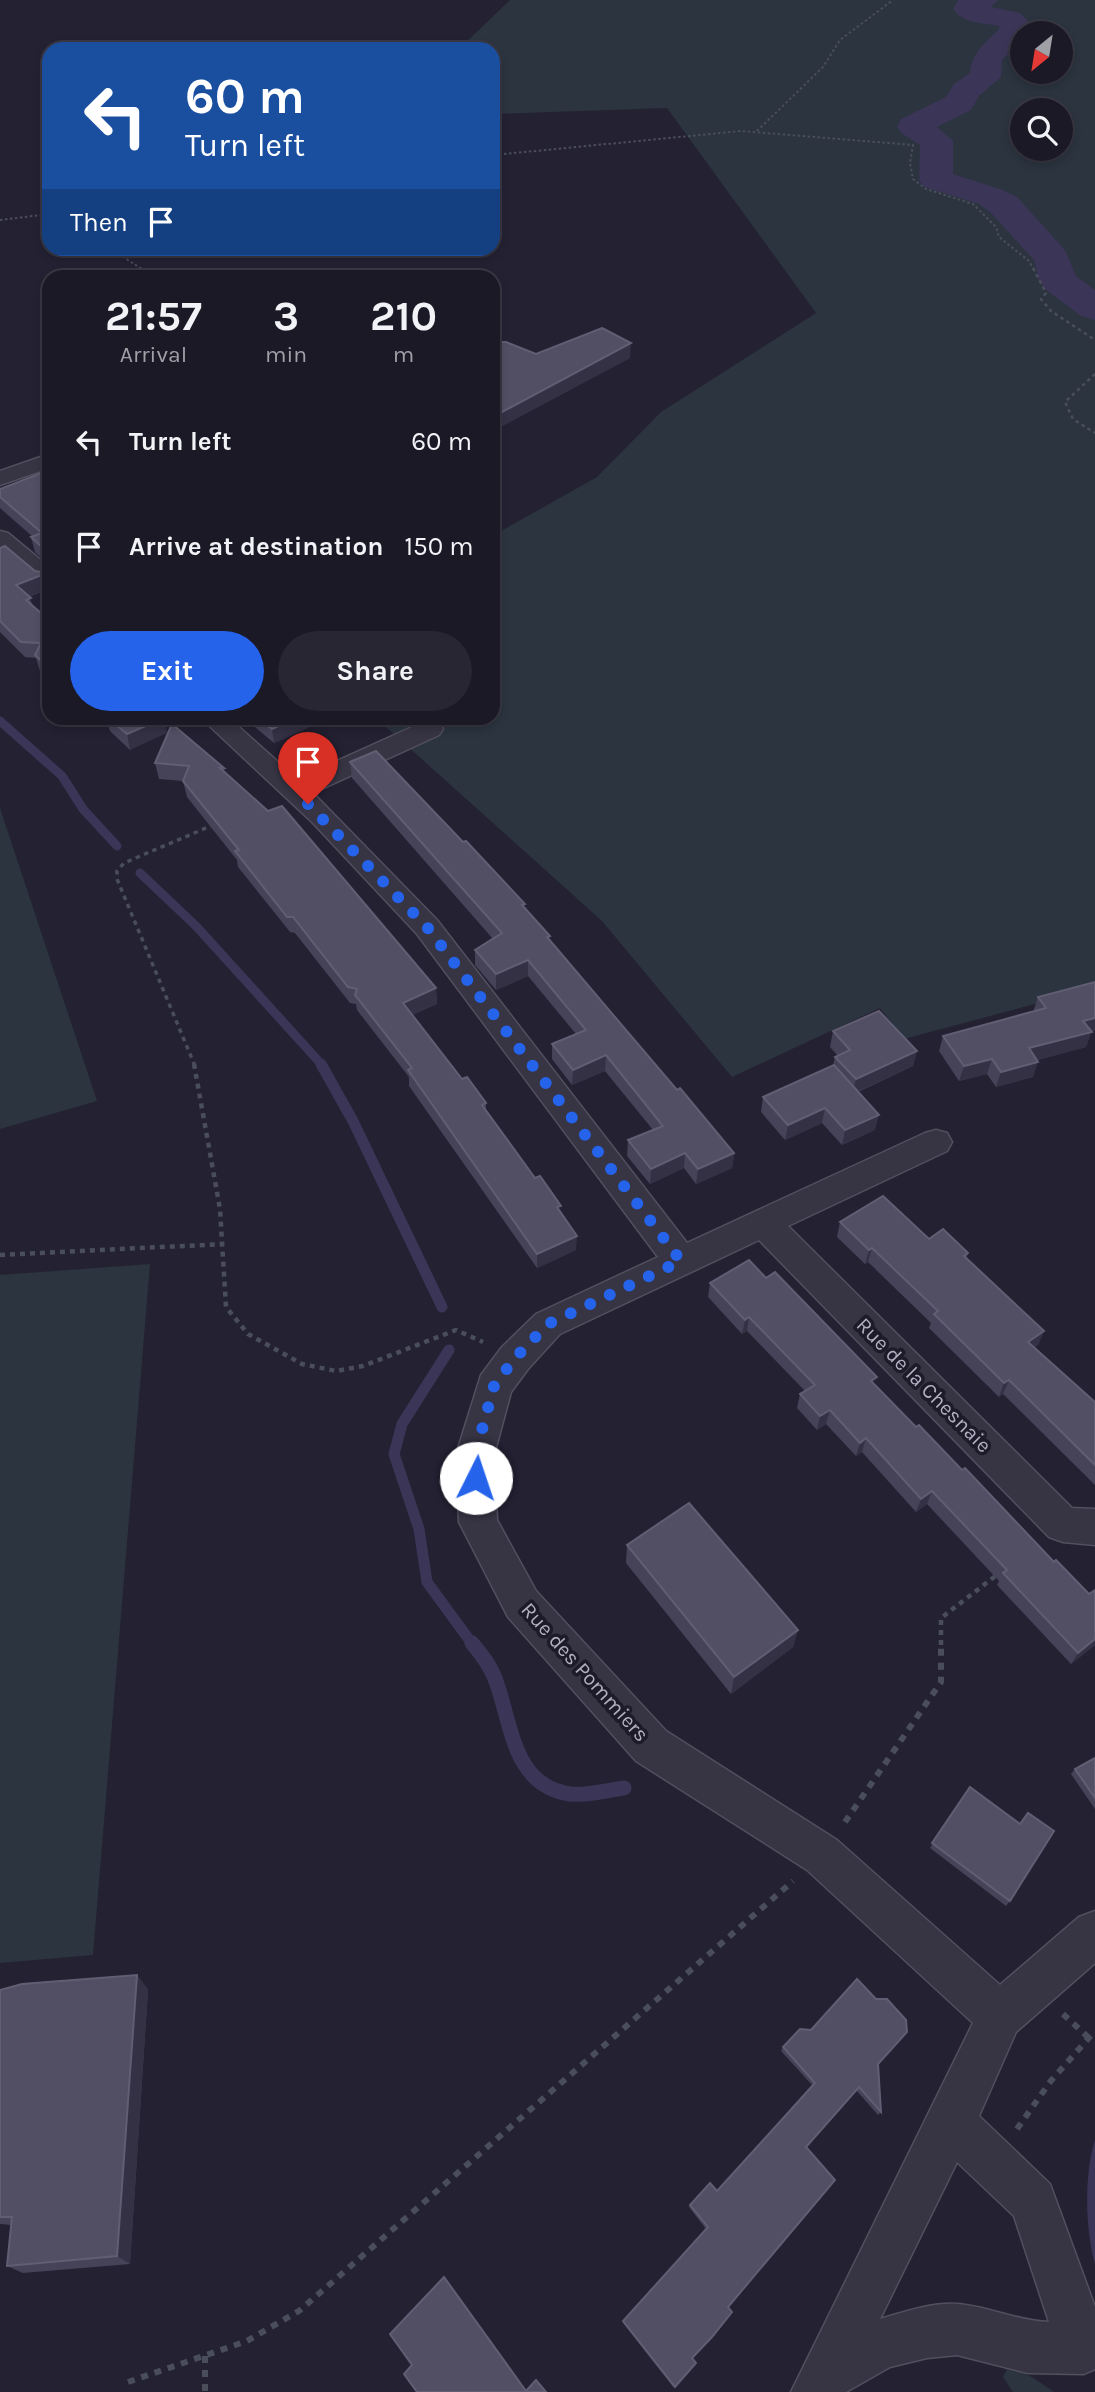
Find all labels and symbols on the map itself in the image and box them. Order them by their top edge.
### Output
north arrow [1010,21,1073,84]
pin [278,732,338,804]
street label: Rue de la Chesnaie [852,1313,996,1457]
position arrow [439,1441,513,1515]
street label: Rue des Pommiers [516,1598,654,1746]

